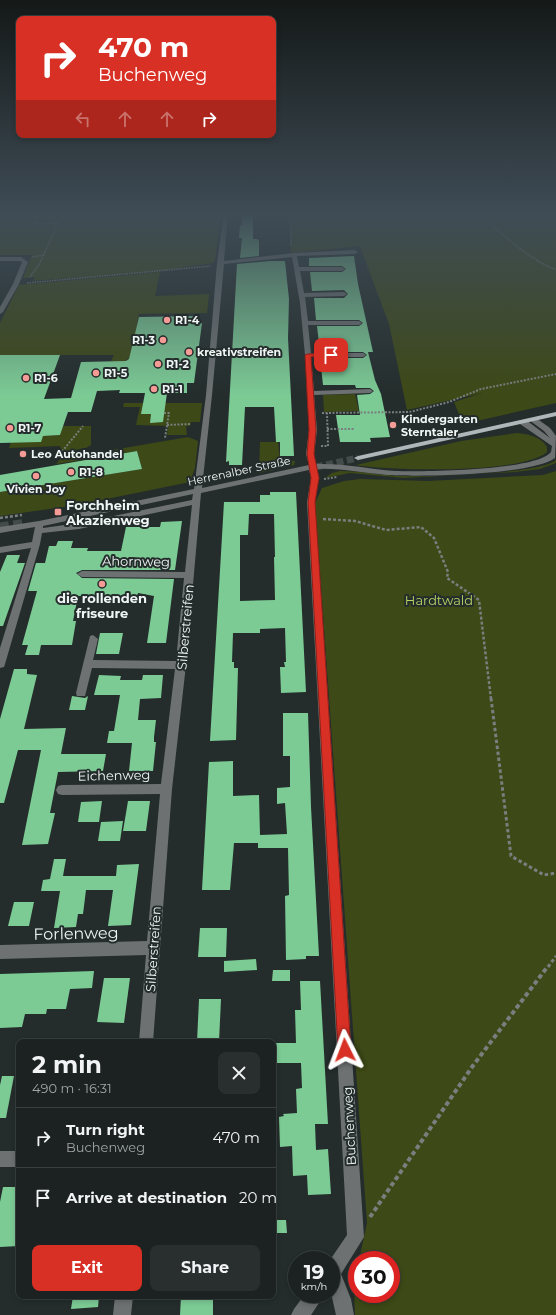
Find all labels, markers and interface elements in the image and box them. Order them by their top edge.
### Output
text: 470 m [98,30,189,64]
icon: right [32,32,84,84]
text: Buchenweg [98,64,207,86]
icon: left [72,108,94,130]
icon: ahead [114,108,136,130]
icon: ahead [156,108,178,130]
icon: right [198,108,220,130]
place label: R1-4 [175,313,200,327]
marker: R1-4 [162,315,172,325]
place label: R1-3 [132,333,155,347]
marker: R1-3 [158,335,168,345]
pin [314,338,348,372]
icon: arrive [320,344,342,366]
place label: kreativstreifen [197,345,281,359]
marker: kreativstreifen [184,347,194,357]
place label: R1-2 [166,357,189,371]
marker: R1-2 [153,359,163,369]
place label: R1-5 [104,366,128,380]
marker: R1-5 [91,368,101,378]
place label: R1-6 [34,371,58,385]
marker: R1-6 [21,373,31,383]
place label: R1-1 [162,382,183,396]
marker: R1-1 [149,384,159,394]
place label: Kindergarten Sterntaler [401,412,478,439]
marker: Kindergarten Sterntaler [388,420,398,430]
place label: R1-7 [18,421,42,435]
marker: R1-7 [5,423,15,433]
place label: Leo Autohandel [31,447,122,461]
marker: Leo Autohandel [18,449,28,459]
street label: Herrenalber Straße [186,453,292,489]
place label: R1-8 [79,465,103,479]
marker: R1-8 [66,467,76,477]
marker: Vivien Joy [31,471,41,481]
place label: Vivien Joy [6,482,66,496]
place label: Forchheim Akazienweg [65,497,150,528]
marker: Forchheim Akazienweg [53,507,63,517]
street label: Ahornweg [102,552,170,570]
marker: die rollenden friseure [97,579,107,589]
street label: Silberstreifen [173,584,197,670]
place label: die rollenden friseure [57,590,147,621]
park label: Hardtwald [405,592,473,608]
street label: Eichenweg [78,766,150,784]
street label: Silberstreifen [142,906,164,992]
street label: Forlenweg [33,923,119,944]
position arrow [324,1029,366,1071]
text: 2 min [32,1050,102,1079]
button: close [218,1052,260,1094]
text: 490 m · 16:31 [32,1080,112,1096]
street label: Buchenweg [339,1086,359,1166]
text: Turn right [66,1120,145,1139]
icon: right [32,1127,54,1149]
text: 470 m [213,1128,260,1147]
text: Buchenweg [66,1139,145,1155]
icon: arrive [32,1187,54,1209]
text: Arrive at destination [66,1188,227,1207]
text: 20 m [239,1188,277,1207]
button: Exit [32,1245,142,1291]
button: Share [150,1245,260,1291]
speed limit sign: 30 [348,1251,400,1303]
text: 19 [304,1260,324,1284]
text: km/h [301,1280,327,1293]

